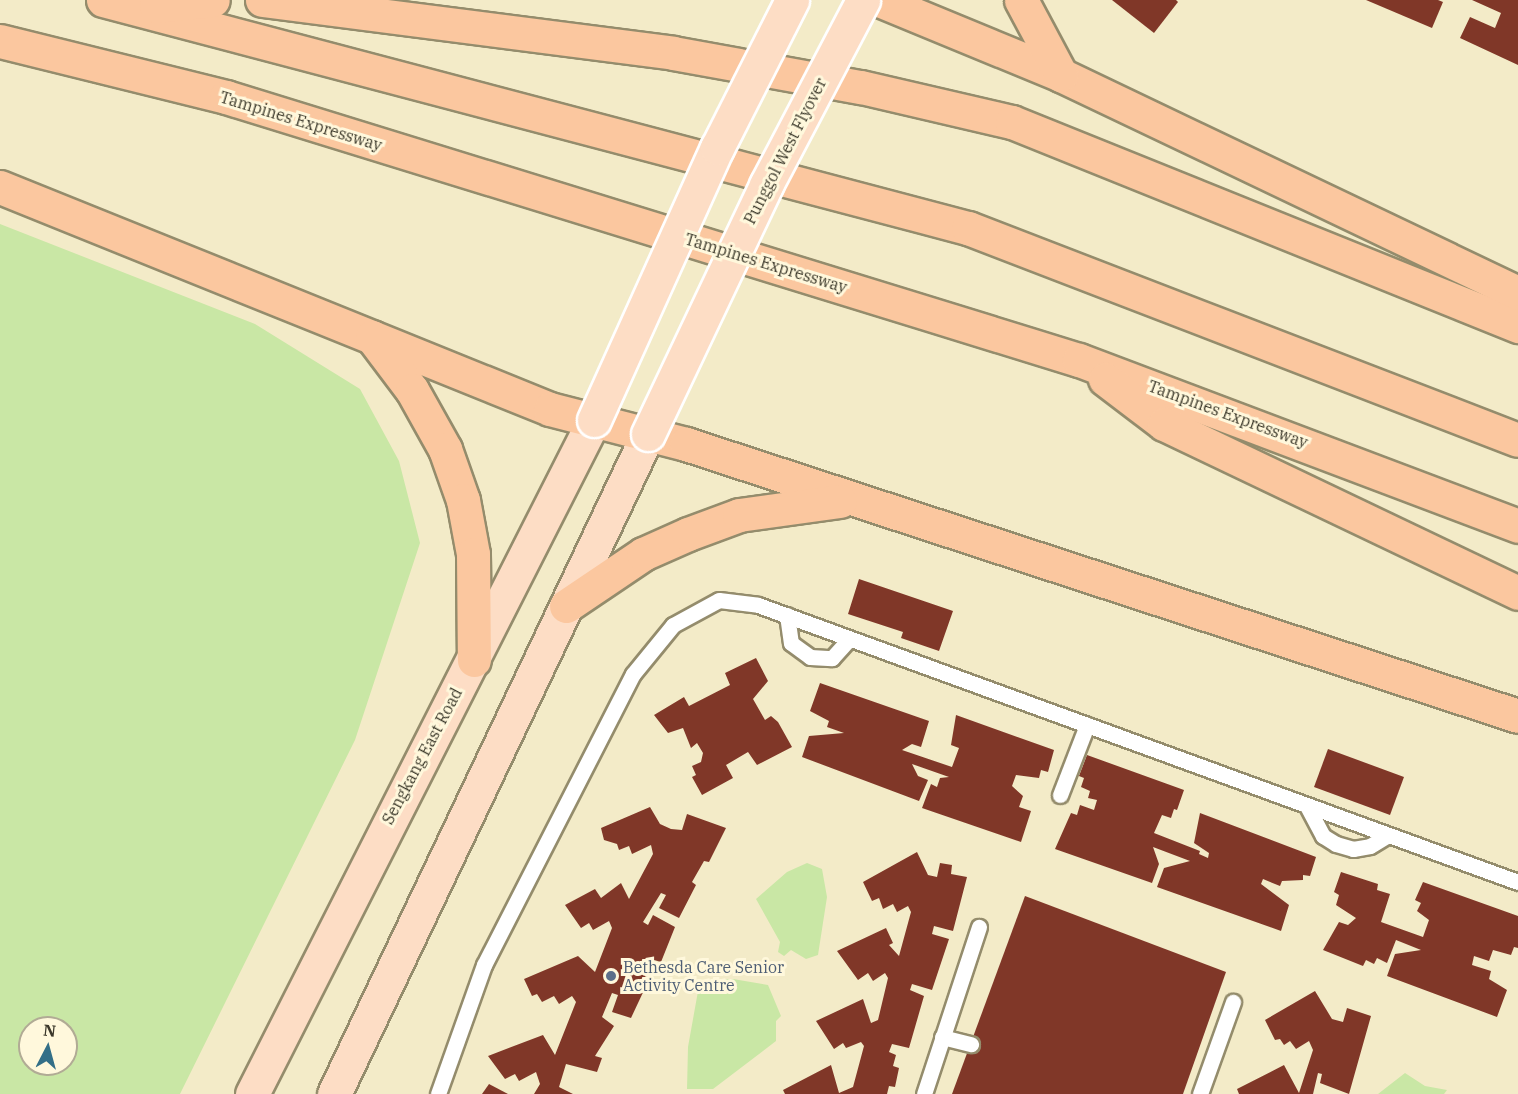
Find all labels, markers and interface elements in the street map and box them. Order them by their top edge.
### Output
street label: Punggol West Flyover [740,75,830,227]
street label: Tampines Expressway [218,87,384,155]
street label: Tampines Expressway [683,229,849,297]
street label: Tampines Expressway [1146,376,1310,452]
street label: Sengkang East Road [378,684,466,828]
place label: Bethesda Care Senior Activity Centre [623,957,784,995]
marker: Bethesda Care Senior Activity Centre [604,969,618,983]
north arrow [18,1016,78,1076]
text: N [42,1019,57,1041]

